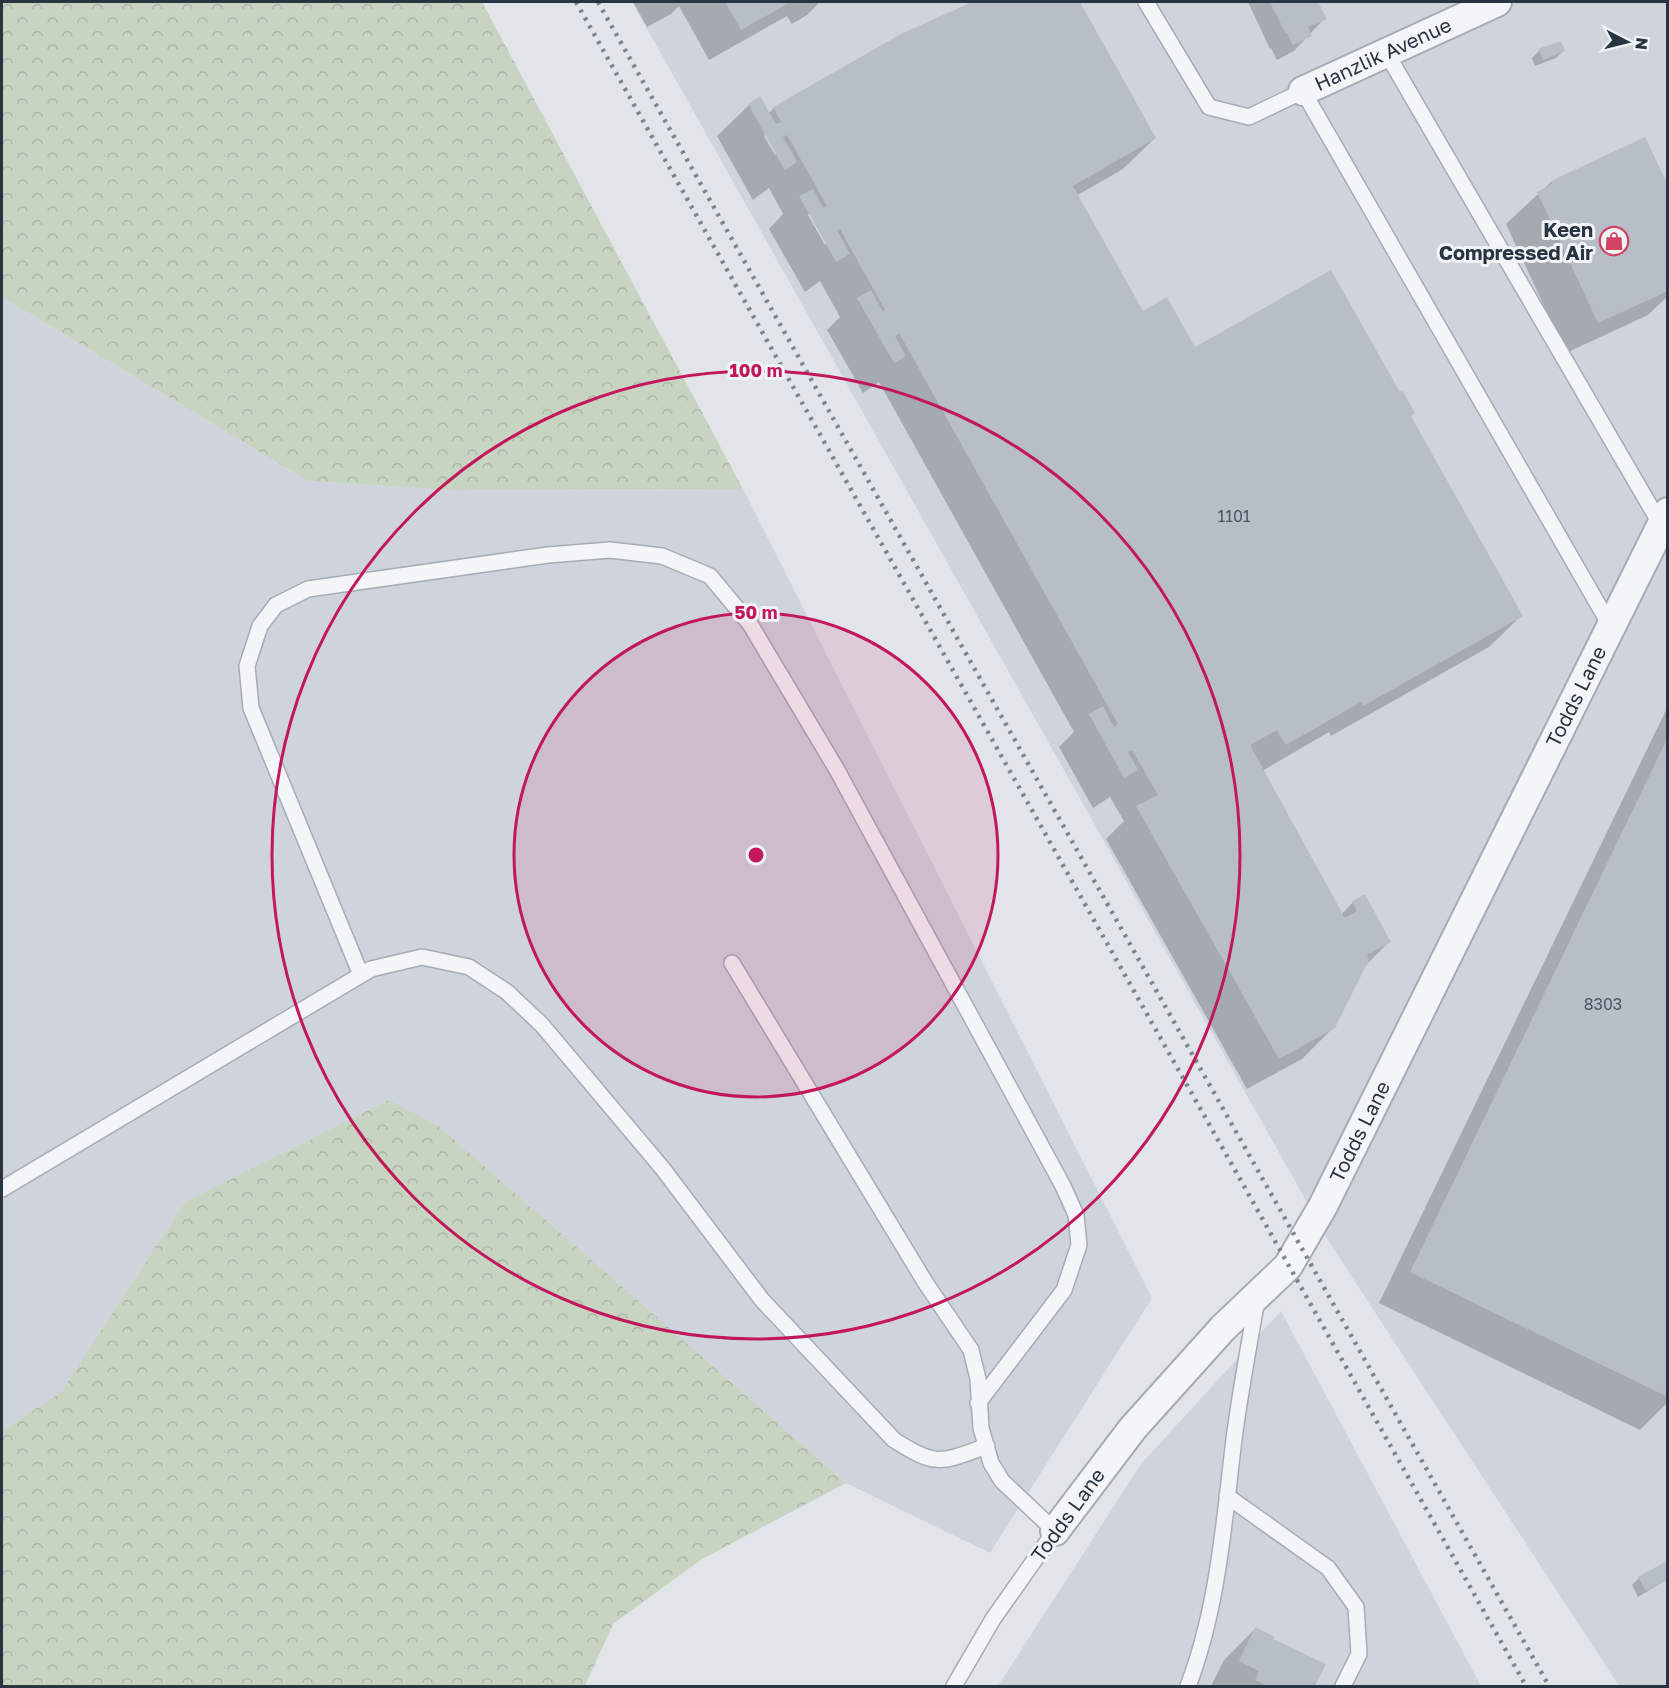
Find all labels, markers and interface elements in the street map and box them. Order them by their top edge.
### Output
street label: Hanzlik Avenue [1310,12,1455,95]
north arrow [1597,12,1657,72]
text: N [1631,37,1653,51]
place label: Keen Compressed Air [1439,217,1593,264]
shop icon: Keen Compressed Air [1598,225,1630,257]
text: 100 m [730,359,782,381]
house number: 1101 [1217,506,1251,526]
text: 50 m [735,601,777,623]
street label: Todds Lane [1540,642,1611,751]
centre of rings [746,845,766,865]
house number: 8303 [1584,994,1622,1014]
street label: Todds Lane [1324,1077,1394,1186]
street label: Todds Lane [1025,1463,1109,1566]

